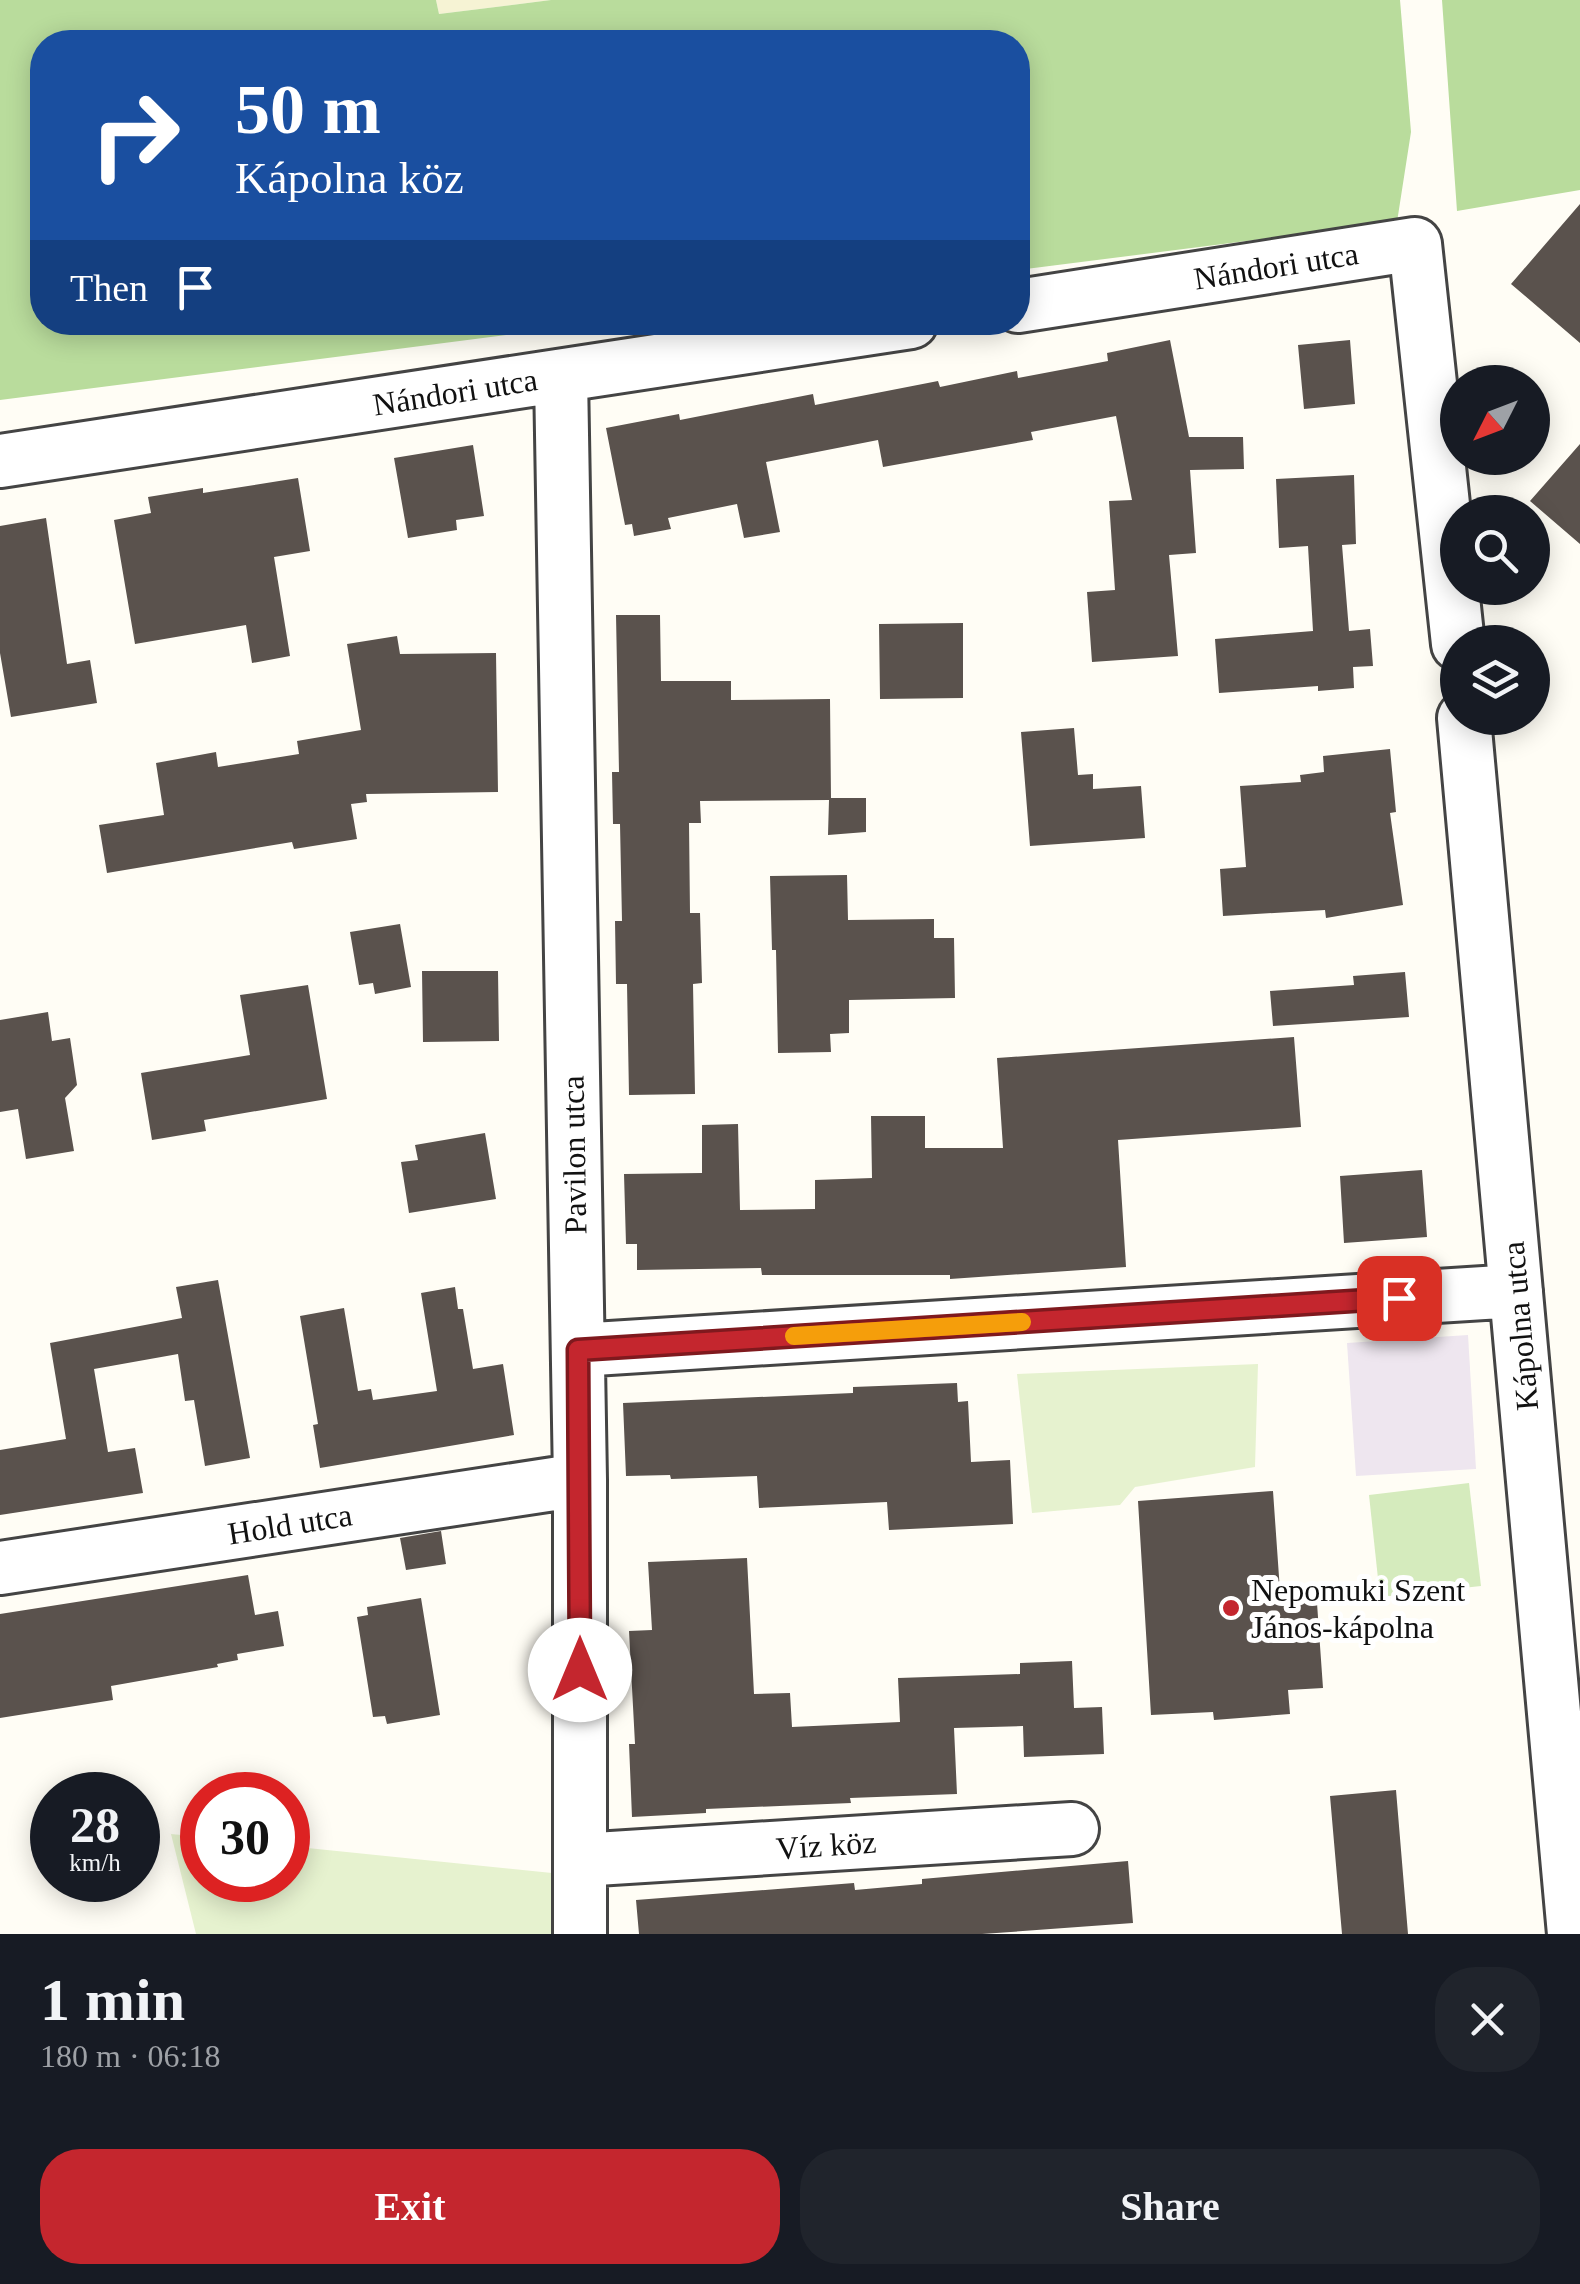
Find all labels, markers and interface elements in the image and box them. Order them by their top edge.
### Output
icon: right [70,70,200,200]
text: 50 m [235,71,381,148]
text: Kápolna köz [235,153,464,203]
street label: Nándori utca [1191,235,1361,297]
icon: arrive [168,260,223,315]
text: Then [70,267,148,309]
street label: Nándori utca [370,361,540,423]
north arrow [1440,365,1550,475]
map controls [1440,365,1550,735]
button: search [1440,495,1550,605]
button: layers [1440,625,1550,735]
street label: Pavilon utca [555,1075,593,1235]
street label: Kápolna utca [1495,1240,1545,1412]
pin [1357,1256,1442,1341]
icon: arrive [1372,1271,1427,1326]
street label: Hold utca [225,1496,355,1552]
place label: Nepomuki Szent János-kápolna [1251,1572,1465,1645]
marker: Nepomuki Szent János-kápolna [1220,1597,1242,1619]
position arrow [528,1618,632,1722]
speed limit sign: 30 [180,1772,310,1902]
text: 28 [70,1797,120,1853]
street label: Víz köz [775,1824,877,1866]
text: km/h [69,1849,121,1876]
text: 1 min [40,1967,185,2033]
button: close [1435,1967,1540,2072]
text: 180 m · 06:18 [40,2038,220,2074]
button: Exit [40,2149,780,2264]
button: Share [800,2149,1540,2264]

